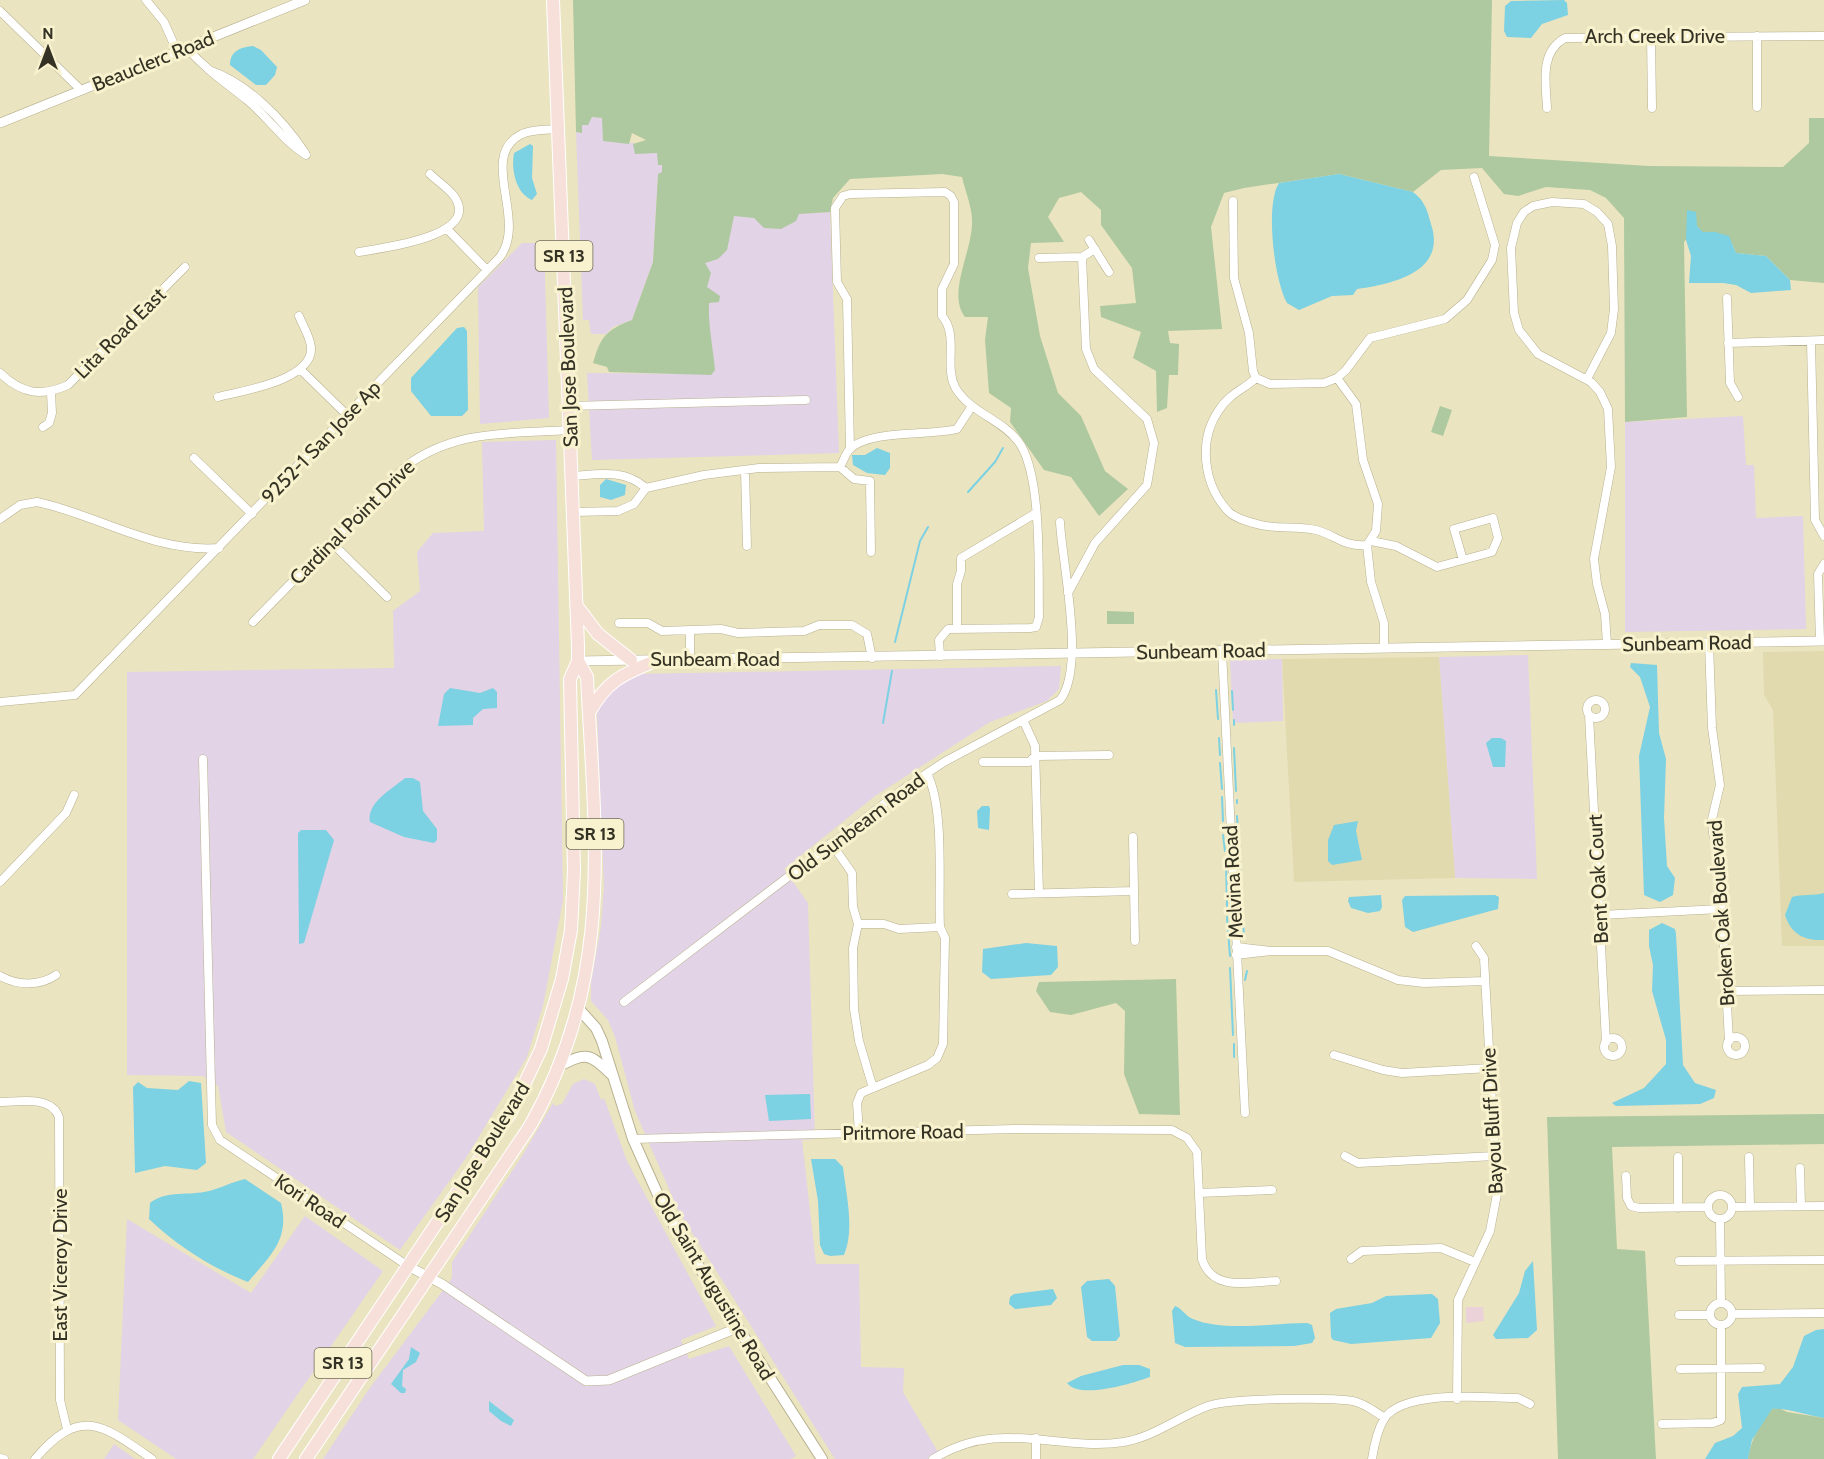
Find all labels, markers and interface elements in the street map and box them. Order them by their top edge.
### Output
north arrow [18,18,78,78]
text: N [42,24,54,43]
street label: Arch Creek Drive [1585,24,1725,48]
street label: Beauclerc Road [89,26,217,96]
road number: SR 13 [536,241,592,271]
street label: Lita Road East [70,282,171,383]
street label: San Jose Boulevard [553,286,583,448]
street label: 9252-1 San Jose Ap [256,376,386,508]
street label: Cardinal Point Drive [285,455,419,589]
street label: Sunbeam Road [1622,630,1752,656]
street label: Sunbeam Road [1136,638,1266,664]
street label: Sunbeam Road [650,647,780,671]
street label: Old Sunbeam Road [783,768,929,886]
street label: Bent Oak Court [1583,814,1613,944]
road number: SR 13 [566,819,624,849]
street label: Broken Oak Boulevard [1703,819,1739,1007]
street label: Melvina Road [1218,825,1248,939]
street label: Bayou Bluff Drive [1476,1047,1508,1195]
street label: San Jose Boulevard [429,1078,535,1226]
street label: Pritmore Road [842,1119,964,1145]
street label: Kori Road [270,1169,350,1233]
street label: Old Saint Augustine Road [648,1188,780,1384]
street label: East Viceroy Drive [48,1189,72,1342]
road number: SR 13 [314,1348,372,1378]

